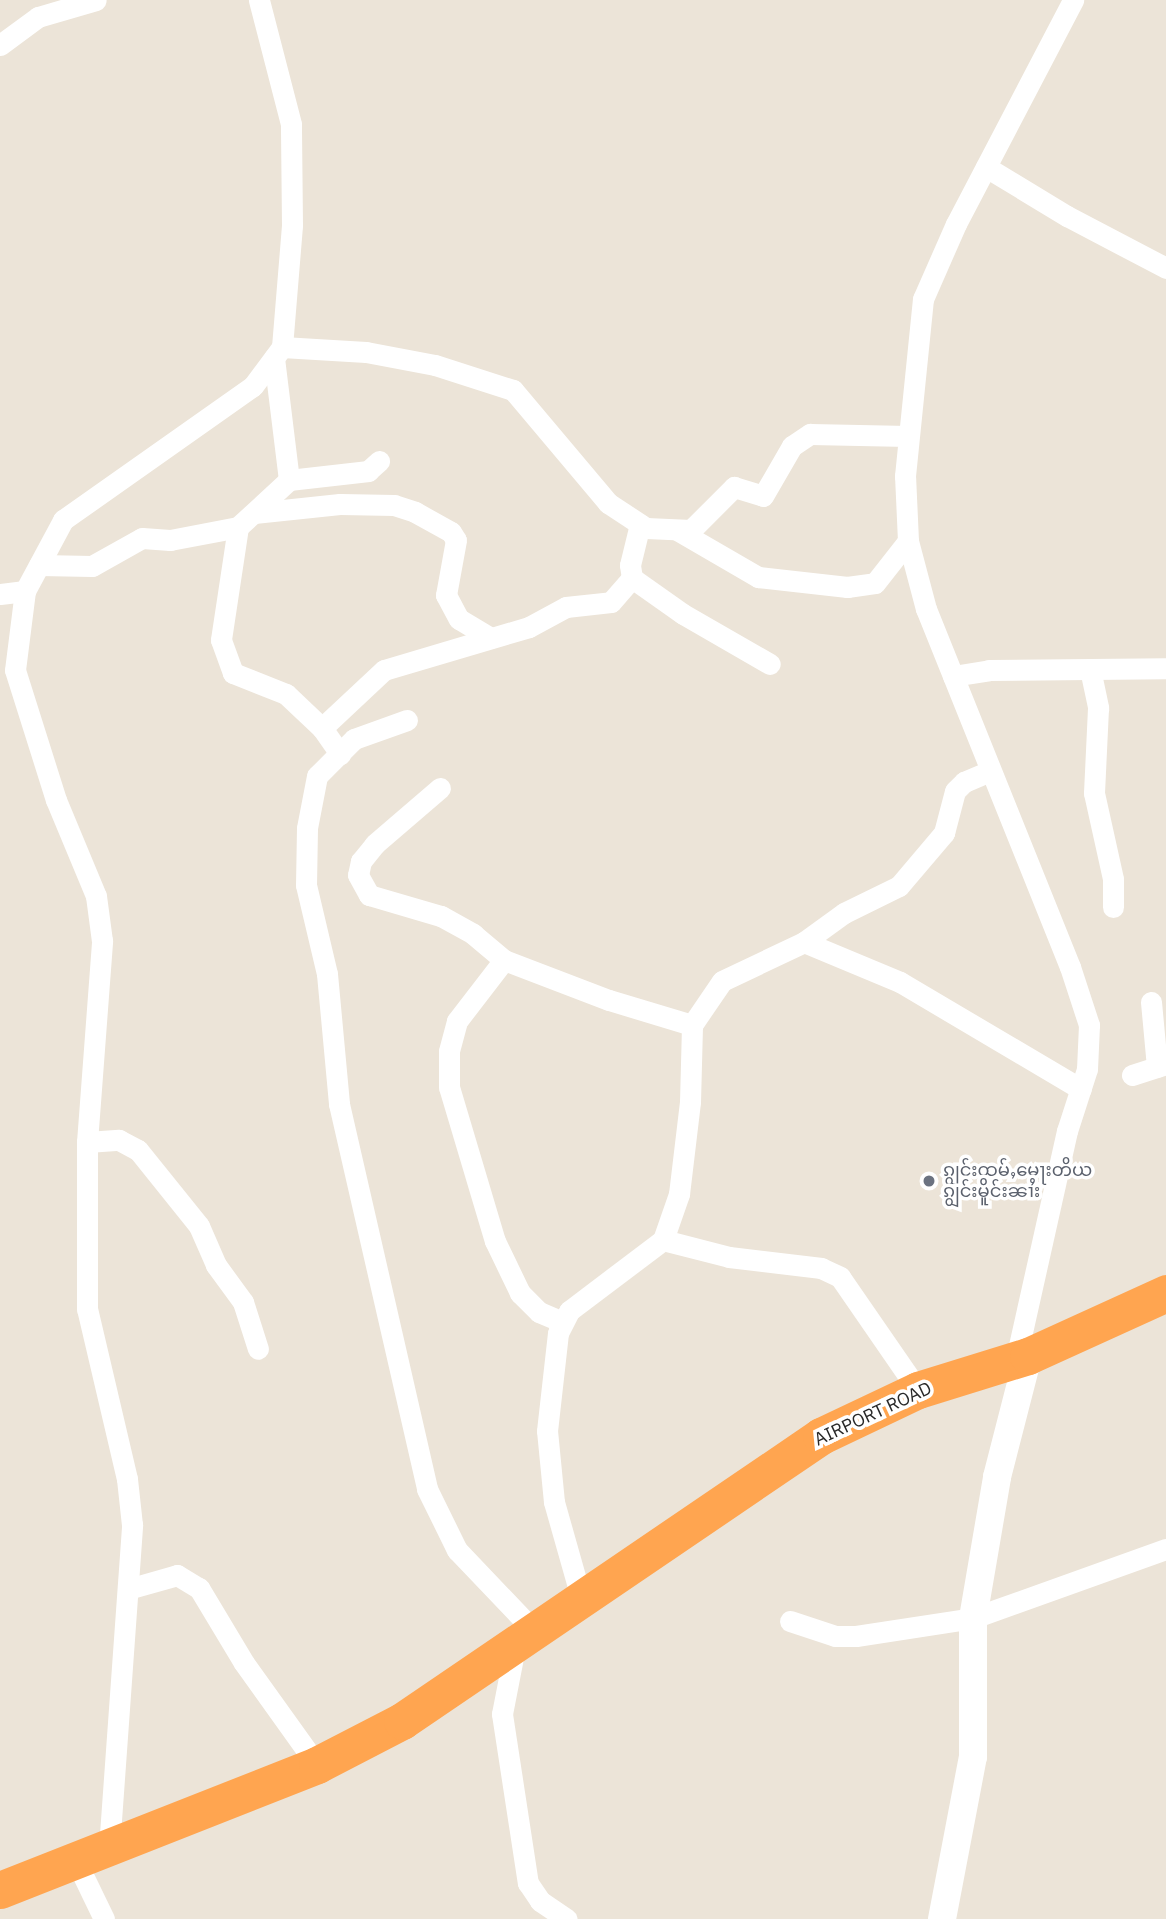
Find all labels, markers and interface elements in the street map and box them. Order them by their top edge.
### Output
place label: ၵျွင်းထမ်ႇမေႃးတိယ ၵျွင်းမိူင်းၼၢႆး [943,1160,1092,1202]
marker: ၵျွင်းထမ်ႇမေႃးတိယ ၵျွင်းမိူင်းၼၢႆး [921,1173,937,1189]
street label: AIRPORT ROAD [811,1377,935,1451]

